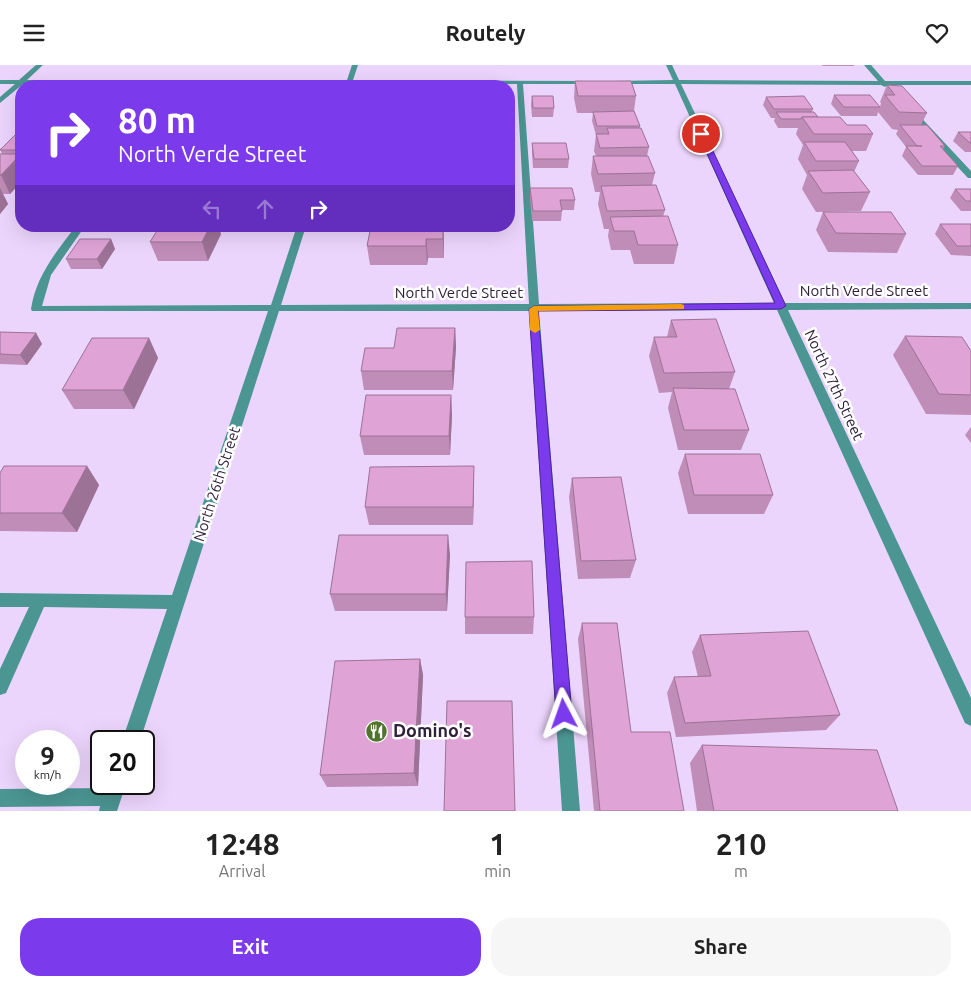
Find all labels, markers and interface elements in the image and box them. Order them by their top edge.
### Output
icon: menu [20,19,48,47]
icon: heart [923,19,951,47]
text: Routely [445,20,526,45]
icon: right [35,100,100,165]
text: 80 m [118,100,196,140]
pin [680,113,722,155]
icon: arrive [687,120,715,148]
text: North Verde Street [118,141,306,166]
icon: left [198,195,226,223]
icon: ahead [251,195,279,223]
icon: right [304,195,332,223]
street label: North Verde Street [800,282,928,299]
street label: North Verde Street [395,284,523,301]
street label: North 27th Street [801,327,868,443]
street label: North 26th Street [190,424,243,543]
position arrow [537,687,589,739]
restaurant icon: Domino's [365,719,389,743]
place label: Domino's [393,720,471,740]
speed limit sign: 20 [90,730,155,795]
text: 9 [40,742,55,770]
text: km/h [34,768,61,781]
text: 12:48 [205,827,280,861]
text: 1 [489,827,506,861]
text: 210 [716,827,766,861]
text: Arrival [219,862,265,880]
text: min [484,862,511,880]
text: m [734,862,748,880]
button: Exit [20,918,481,976]
button: Share [491,918,951,976]

